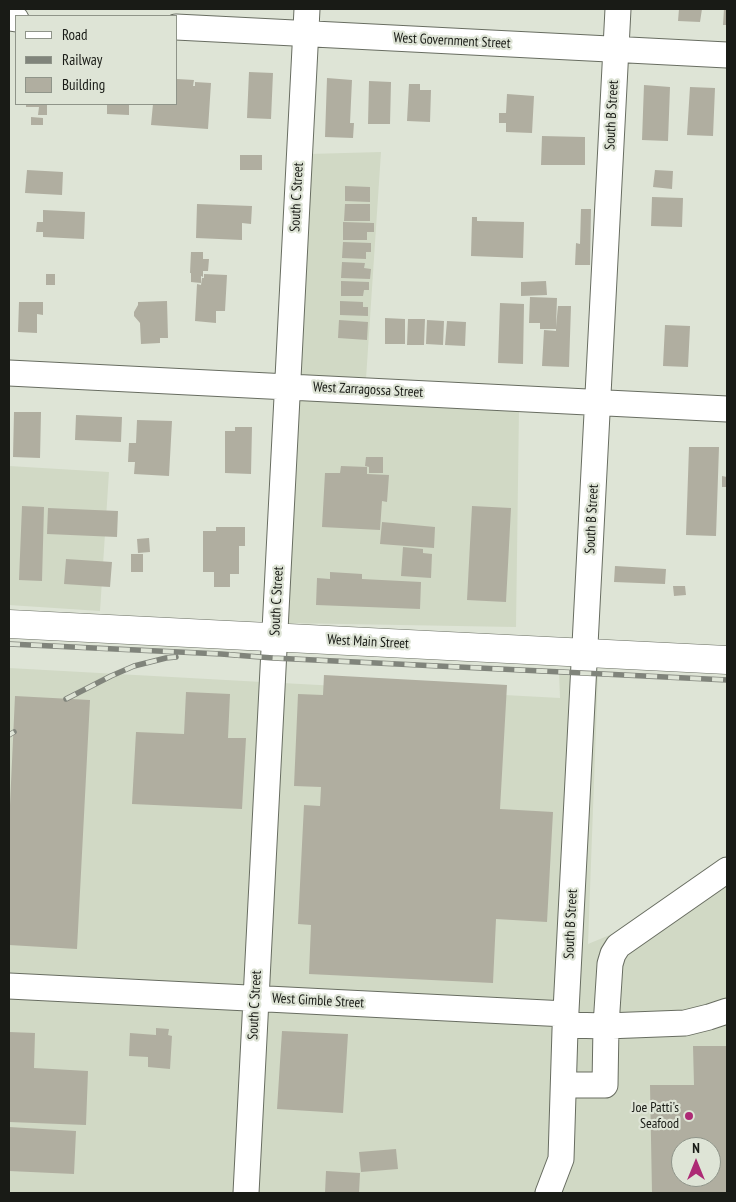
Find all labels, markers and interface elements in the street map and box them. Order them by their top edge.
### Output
legend [15,15,178,105]
text: Road [62,25,88,44]
street label: West Government Street [393,30,511,52]
text: Railway [62,50,102,69]
text: Building [62,75,105,94]
street label: South B Street [602,80,622,150]
street label: South C Street [287,162,307,232]
street label: West Zarragossa Street [313,379,423,401]
street label: South B Street [582,484,602,554]
street label: South C Street [267,566,287,636]
street label: West Main Street [327,631,409,653]
street label: South B Street [561,889,581,959]
street label: South C Street [245,970,265,1040]
street label: West Gimble Street [271,990,365,1012]
place label: Joe Patti's Seafood [632,1100,679,1132]
marker: Joe Patti's Seafood [683,1110,695,1122]
north arrow [671,1137,721,1187]
text: N [692,1139,700,1157]

